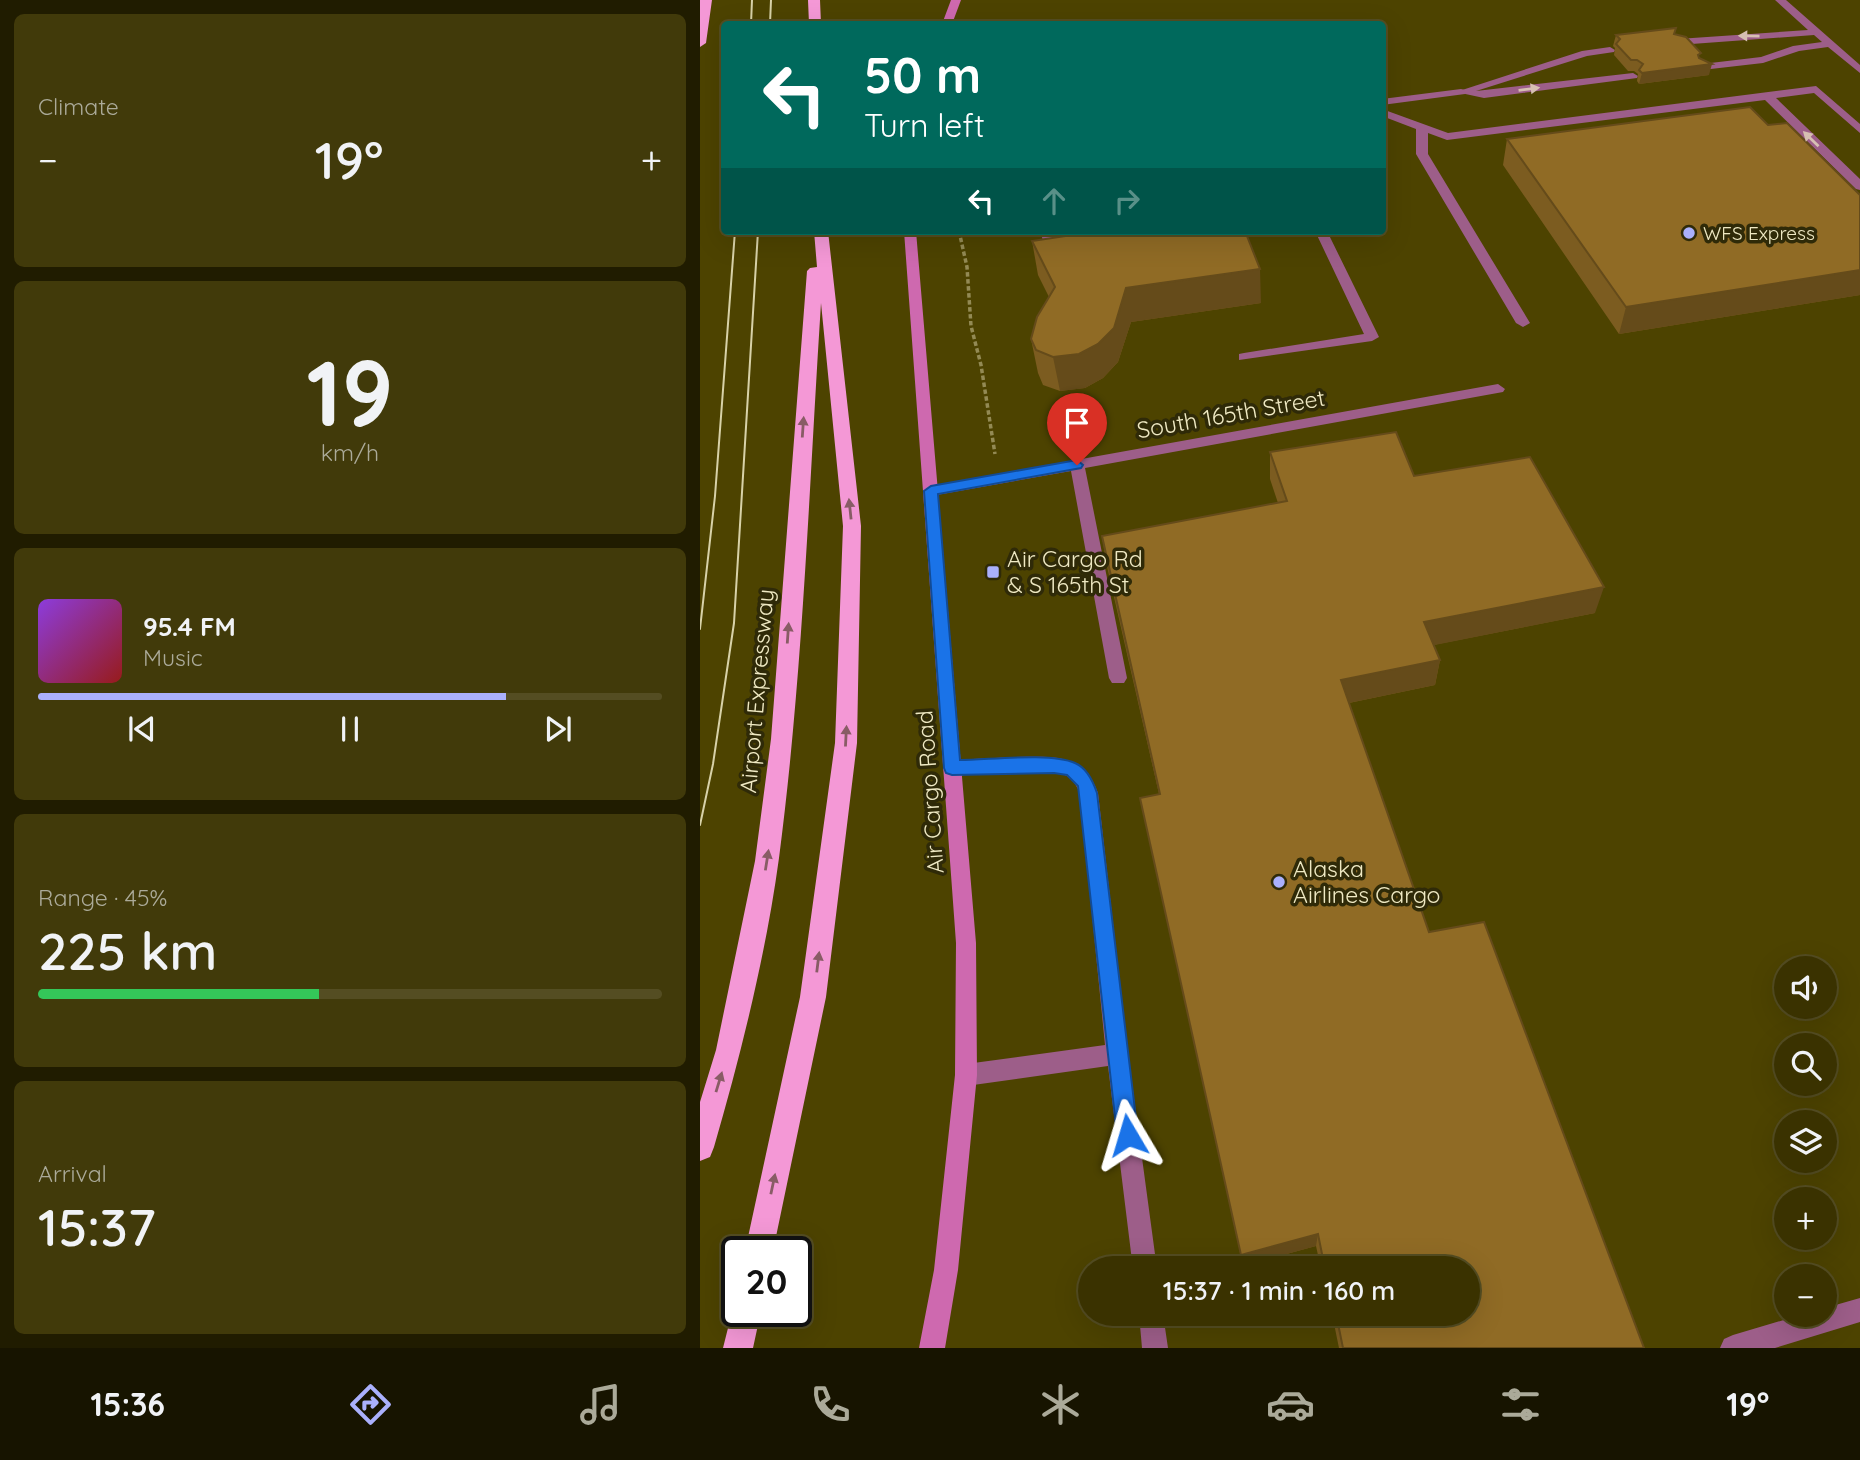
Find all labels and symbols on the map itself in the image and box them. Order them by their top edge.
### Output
one-way arrow [1737,30,1759,42]
one-way arrow [1518,84,1540,95]
one-way arrow [1803,130,1820,147]
place label: WFS Express [1703,221,1815,245]
marker: WFS Express [1681,225,1697,241]
street label: South 165th Street [1135,383,1327,444]
pin [1047,393,1107,465]
one-way arrow [798,416,809,438]
one-way arrow [844,497,855,519]
place label: Air Cargo Rd & S 165th St [1007,544,1143,599]
marker: Air Cargo Rd & S 165th St [985,564,1001,580]
street label: Airport Expressway [733,588,780,794]
one-way arrow [782,622,793,644]
street label: Air Cargo Road [909,709,950,875]
one-way arrow [840,725,851,747]
one-way arrow [762,849,773,871]
place label: Alaska Airlines Cargo [1293,854,1440,909]
marker: Alaska Airlines Cargo [1271,874,1287,890]
one-way arrow [812,950,823,972]
one-way arrow [715,1071,725,1092]
position arrow [1091,1098,1165,1172]
one-way arrow [767,1173,778,1195]
speed limit sign: 20 [721,1236,812,1327]

